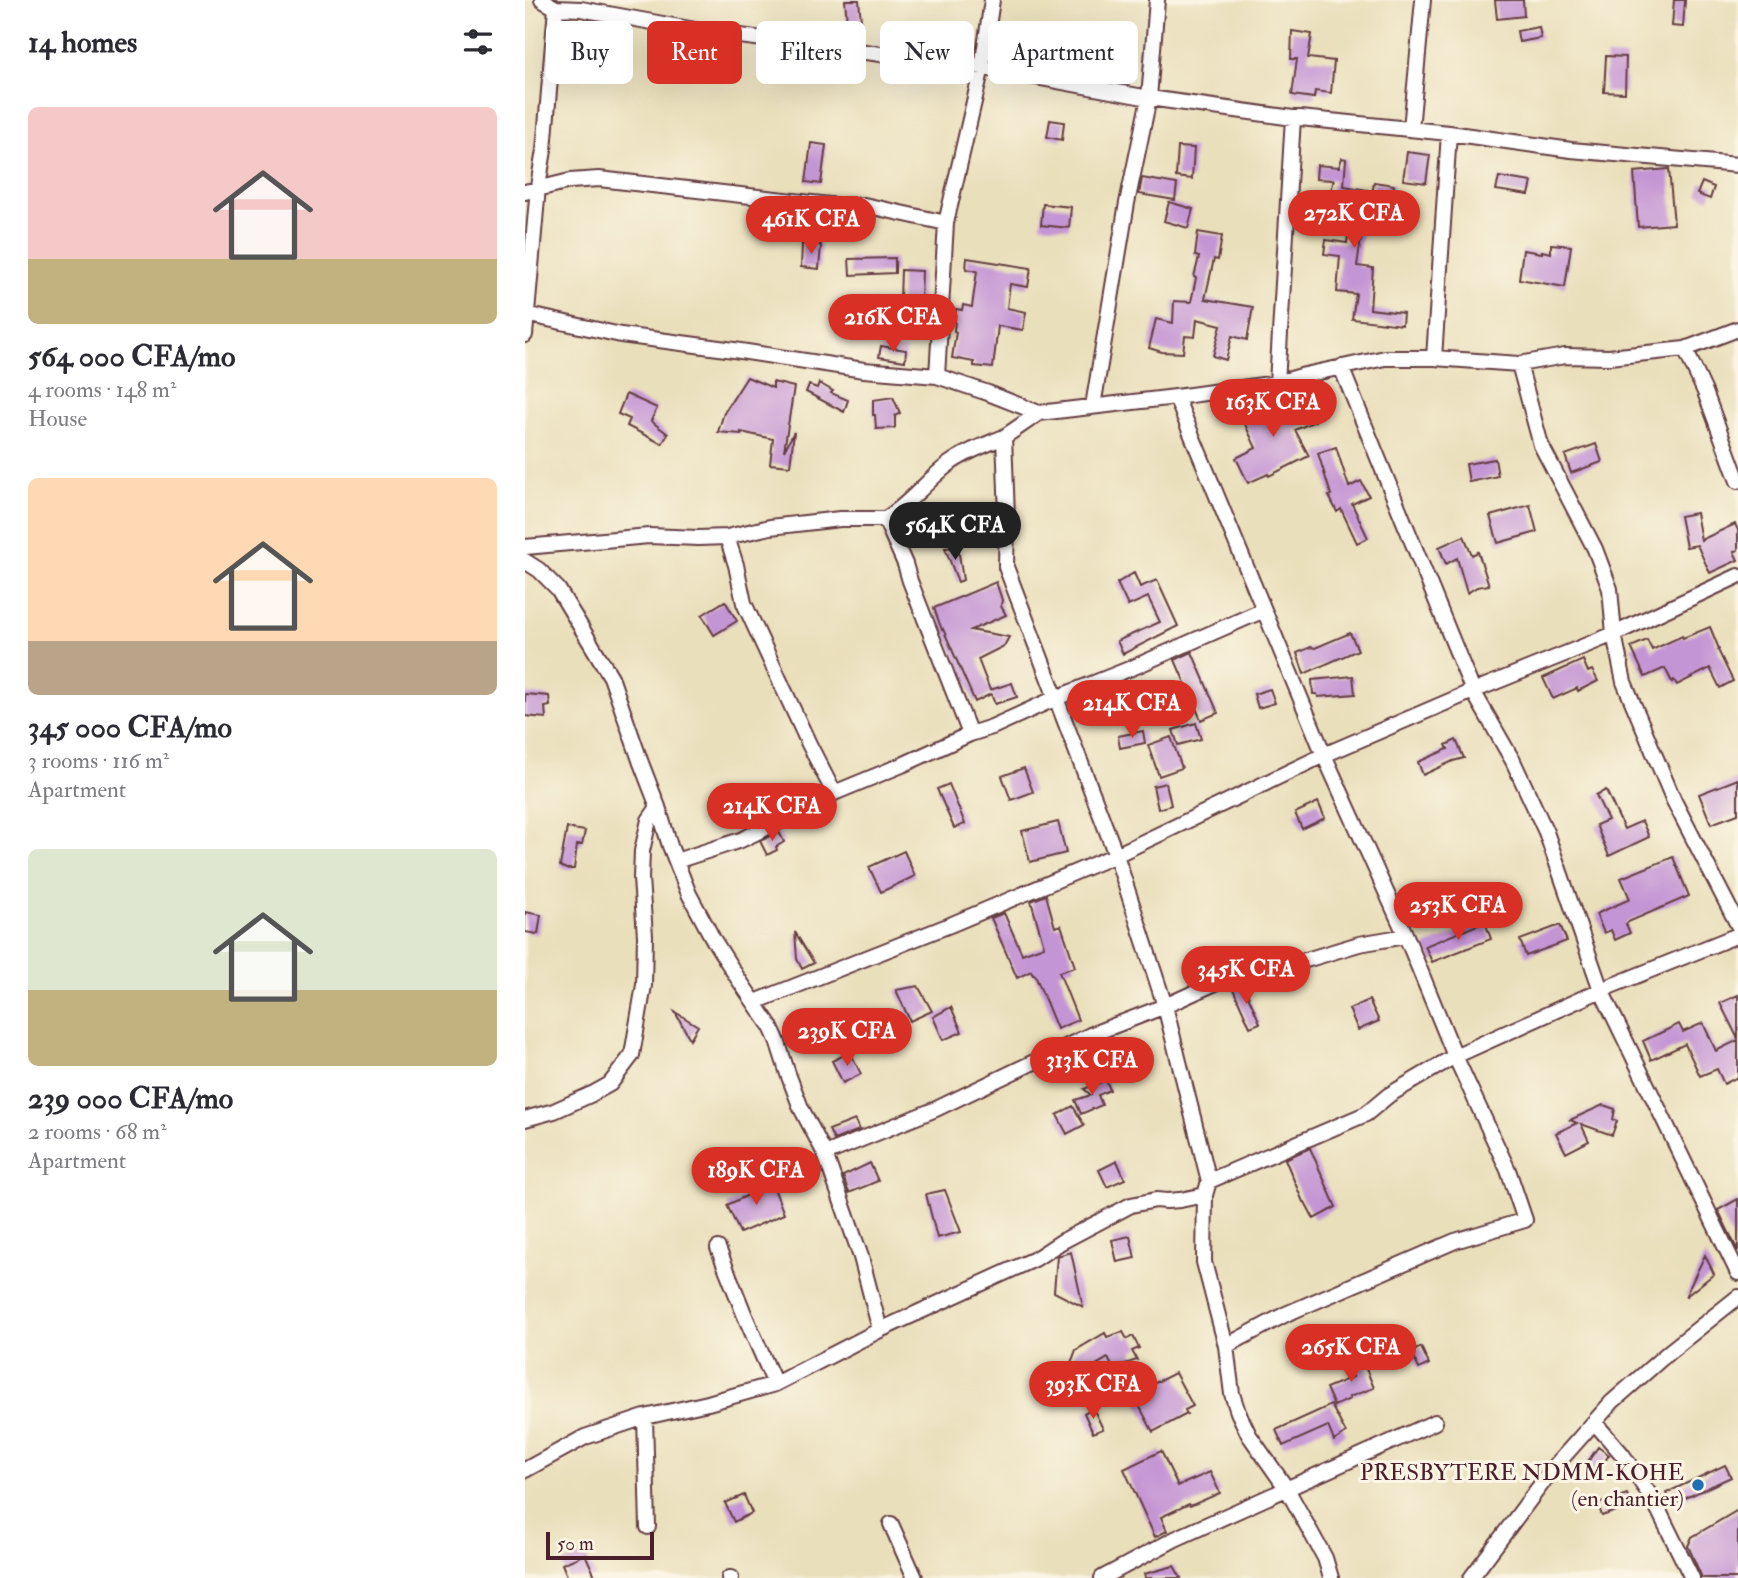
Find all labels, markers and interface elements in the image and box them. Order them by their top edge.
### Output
chip: Buy [546,21,633,84]
chip: Rent [647,21,742,84]
chip: Filters [756,21,866,84]
chip: New [880,21,974,84]
chip: Apartment [988,21,1138,84]
icon: filters [459,23,497,61]
text: 14 homes [28,24,137,61]
icon: home [200,152,326,278]
pin: 272K CFA [1282,190,1426,250]
pin: 461K CFA [739,196,883,256]
text: 272K CFA [1304,198,1404,227]
text: 461K CFA [762,204,860,233]
pin: 216K CFA [821,294,965,354]
text: 216K CFA [844,302,942,331]
text: 564 000 CFA/mo [28,338,235,375]
text: 4 rooms · 148 m² [28,375,176,404]
pin: 163K CFA [1201,380,1345,439]
text: 163K CFA [1226,387,1320,416]
text: House [28,404,87,433]
pin: 564K CFA [883,503,1027,562]
text: 564K CFA [905,510,1005,539]
icon: home [200,523,326,649]
pin: 214K CFA [1060,680,1204,740]
text: 214K CFA [1083,688,1181,717]
text: 345 000 CFA/mo [28,709,232,746]
text: 3 rooms · 116 m² [28,746,169,775]
text: Apartment [28,775,126,804]
pin: 214K CFA [700,784,844,843]
text: 214K CFA [723,791,821,820]
pin: 253K CFA [1386,883,1530,942]
text: 253K CFA [1410,890,1506,919]
icon: home [200,894,326,1020]
pin: 345K CFA [1174,946,1318,1006]
text: 345K CFA [1197,954,1295,983]
pin: 239K CFA [775,1009,919,1068]
text: 239K CFA [798,1016,896,1045]
pin: 313K CFA [1020,1038,1164,1097]
text: 313K CFA [1046,1045,1138,1074]
text: 239 000 CFA/mo [28,1080,233,1117]
text: 2 rooms · 68 m² [28,1117,167,1146]
text: Apartment [28,1146,126,1175]
pin: 189K CFA [684,1148,828,1207]
text: 189K CFA [708,1155,804,1184]
pin: 265K CFA [1279,1324,1423,1384]
text: 265K CFA [1301,1332,1401,1361]
pin: 393K CFA [1021,1362,1165,1421]
text: 393K CFA [1045,1369,1141,1398]
place label: PRESBYTERE NDMM-KOHE (en chantier) [1360,1458,1684,1513]
marker: PRESBYTERE NDMM-KOHE (en chantier) [1690,1477,1706,1493]
scale bar [546,1529,655,1561]
text: 50 m [557,1532,594,1556]

